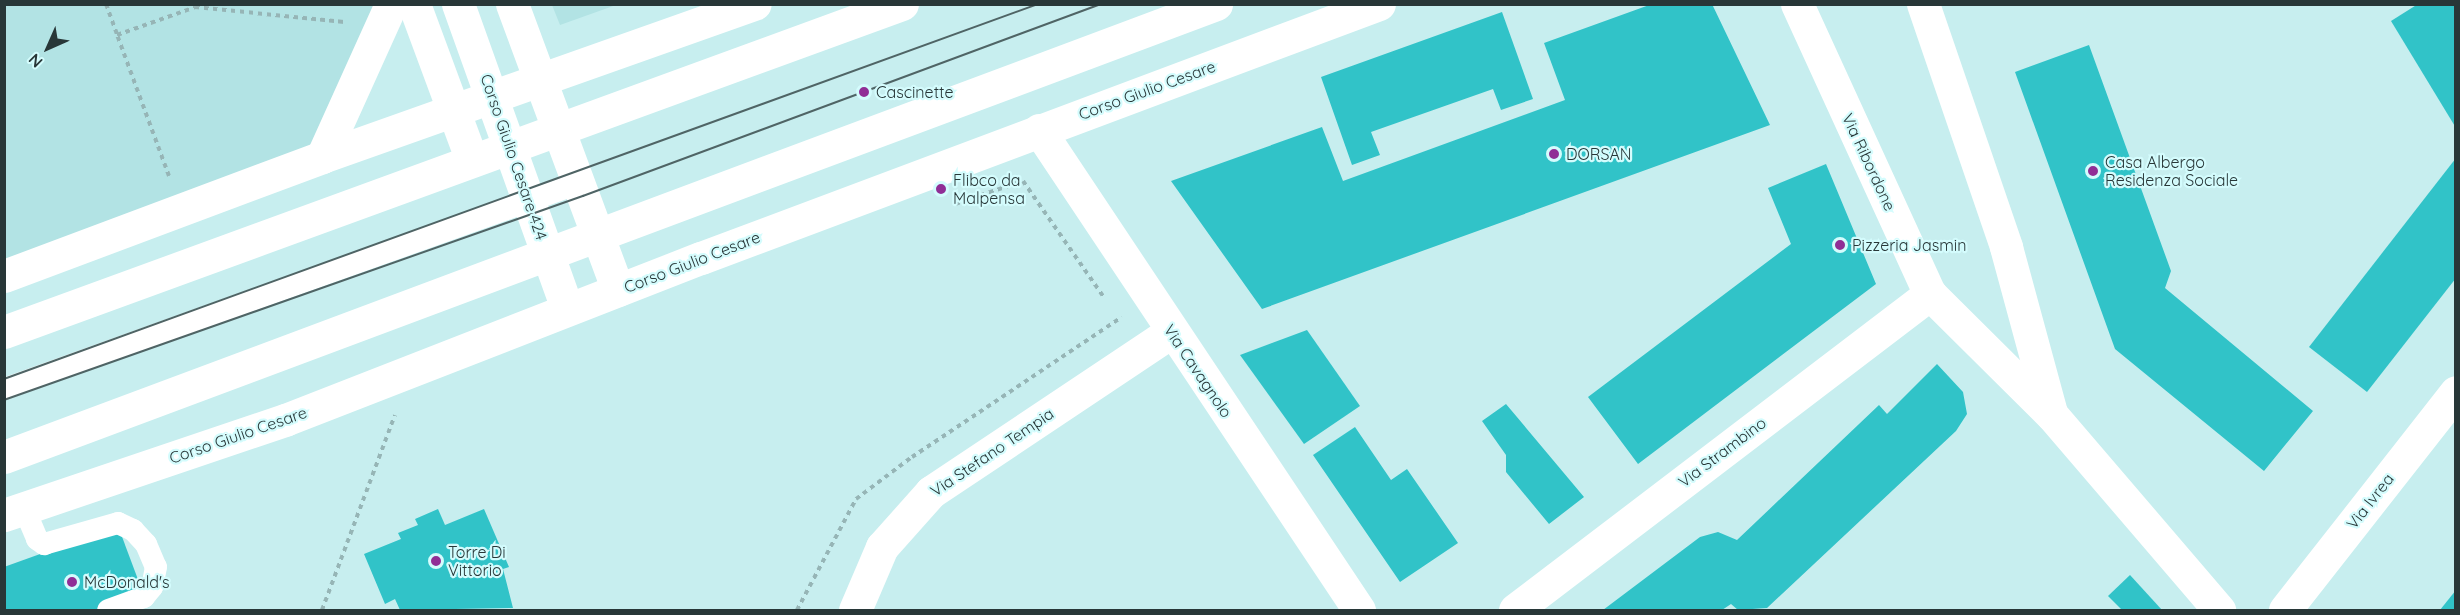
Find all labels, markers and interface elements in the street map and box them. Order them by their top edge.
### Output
north arrow [18,18,78,78]
text: N [24,50,47,72]
street label: Corso Giulio Cesare [1076,56,1218,124]
street label: Corso Giulio Cesare 424 [477,72,551,242]
place label: Cascinette [876,82,953,102]
marker: Cascinette [857,85,871,99]
street label: Via Ribordone [1838,110,1900,214]
place label: DORSAN [1566,144,1631,164]
marker: DORSAN [1547,147,1561,161]
place label: Casa Albergo Residenza Sociale [2105,152,2238,190]
marker: Casa Albergo Residenza Sociale [2086,164,2100,178]
place label: Flibco da Malpensa [953,170,1025,208]
marker: Flibco da Malpensa [934,182,948,196]
street label: Corso Giulio Cesare [621,227,763,297]
place label: Pizzeria Jasmin [1852,235,1966,255]
marker: Pizzeria Jasmin [1833,238,1847,252]
street label: Via Cavagnolo [1160,321,1236,421]
street label: Corso Giulio Cesare [167,402,309,468]
street label: Via Stefano Tempia [927,404,1057,500]
street label: Via Strambino [1674,413,1770,491]
street label: Via Ivrea [2342,469,2398,533]
place label: Torre Di Vittorio [448,542,506,580]
marker: Torre Di Vittorio [429,554,443,568]
place label: McDonald's [84,572,170,592]
marker: McDonald's [65,575,79,589]

